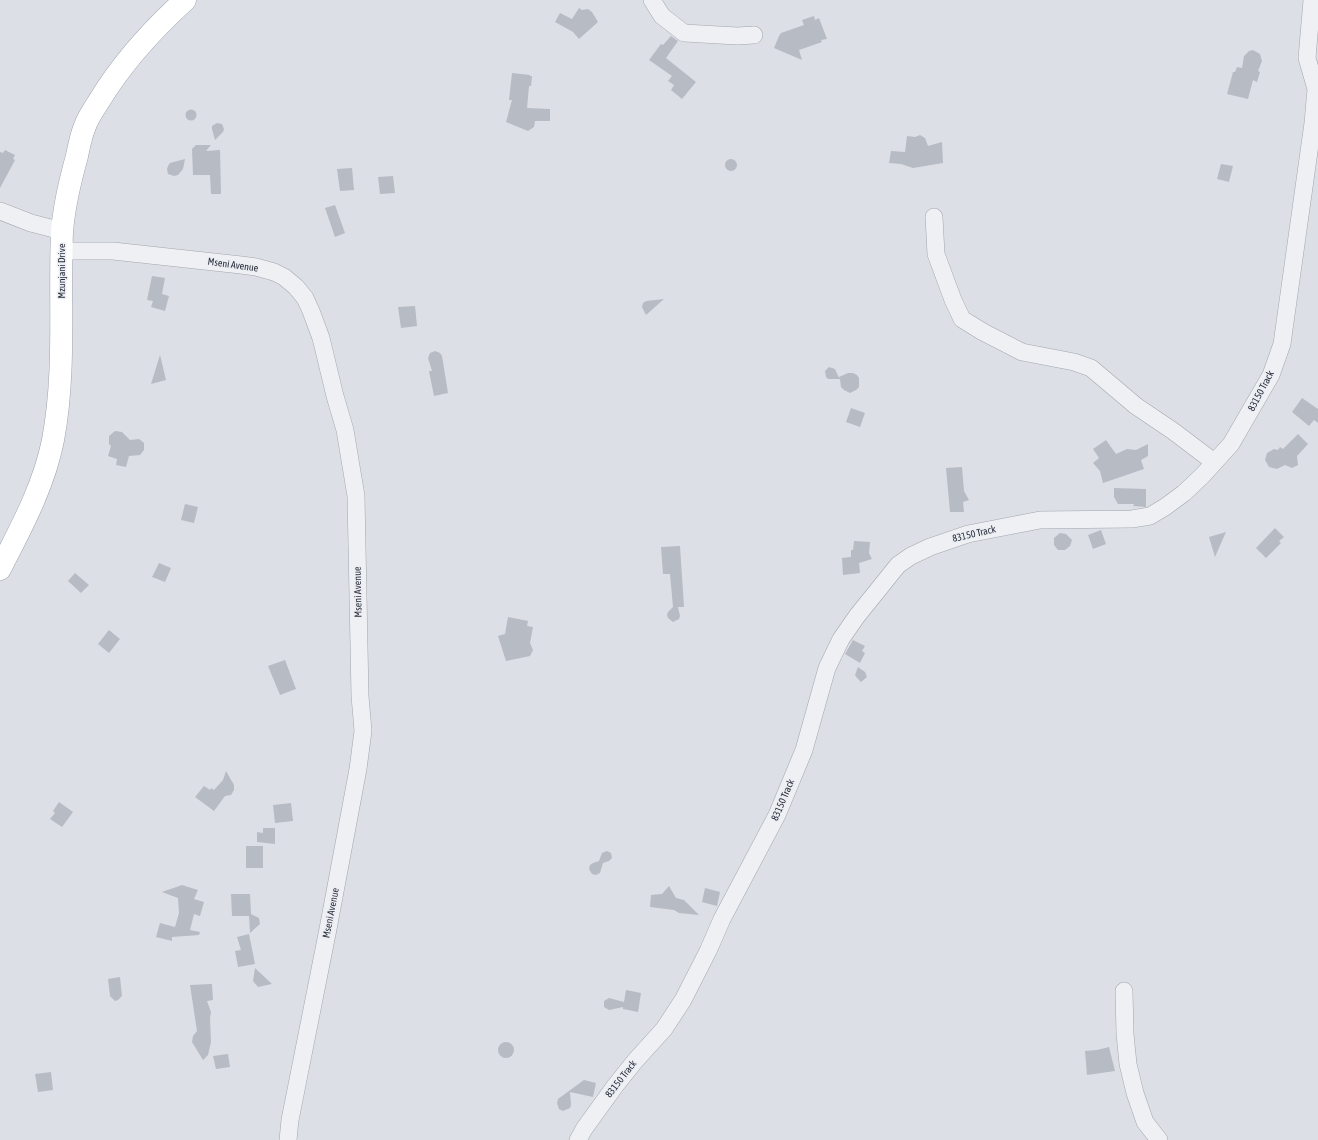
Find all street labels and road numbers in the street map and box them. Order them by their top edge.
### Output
street label: Mzunjani Drive [56,244,68,298]
street label: Mseni Avenue [207,256,259,274]
street label: 83150 Track [1245,369,1277,413]
street label: 83150 Track [951,523,997,545]
street label: Mseni Avenue [352,566,364,618]
street label: 83150 Track [769,777,797,823]
street label: Mseni Avenue [320,887,342,939]
street label: 83150 Track [603,1058,639,1100]

